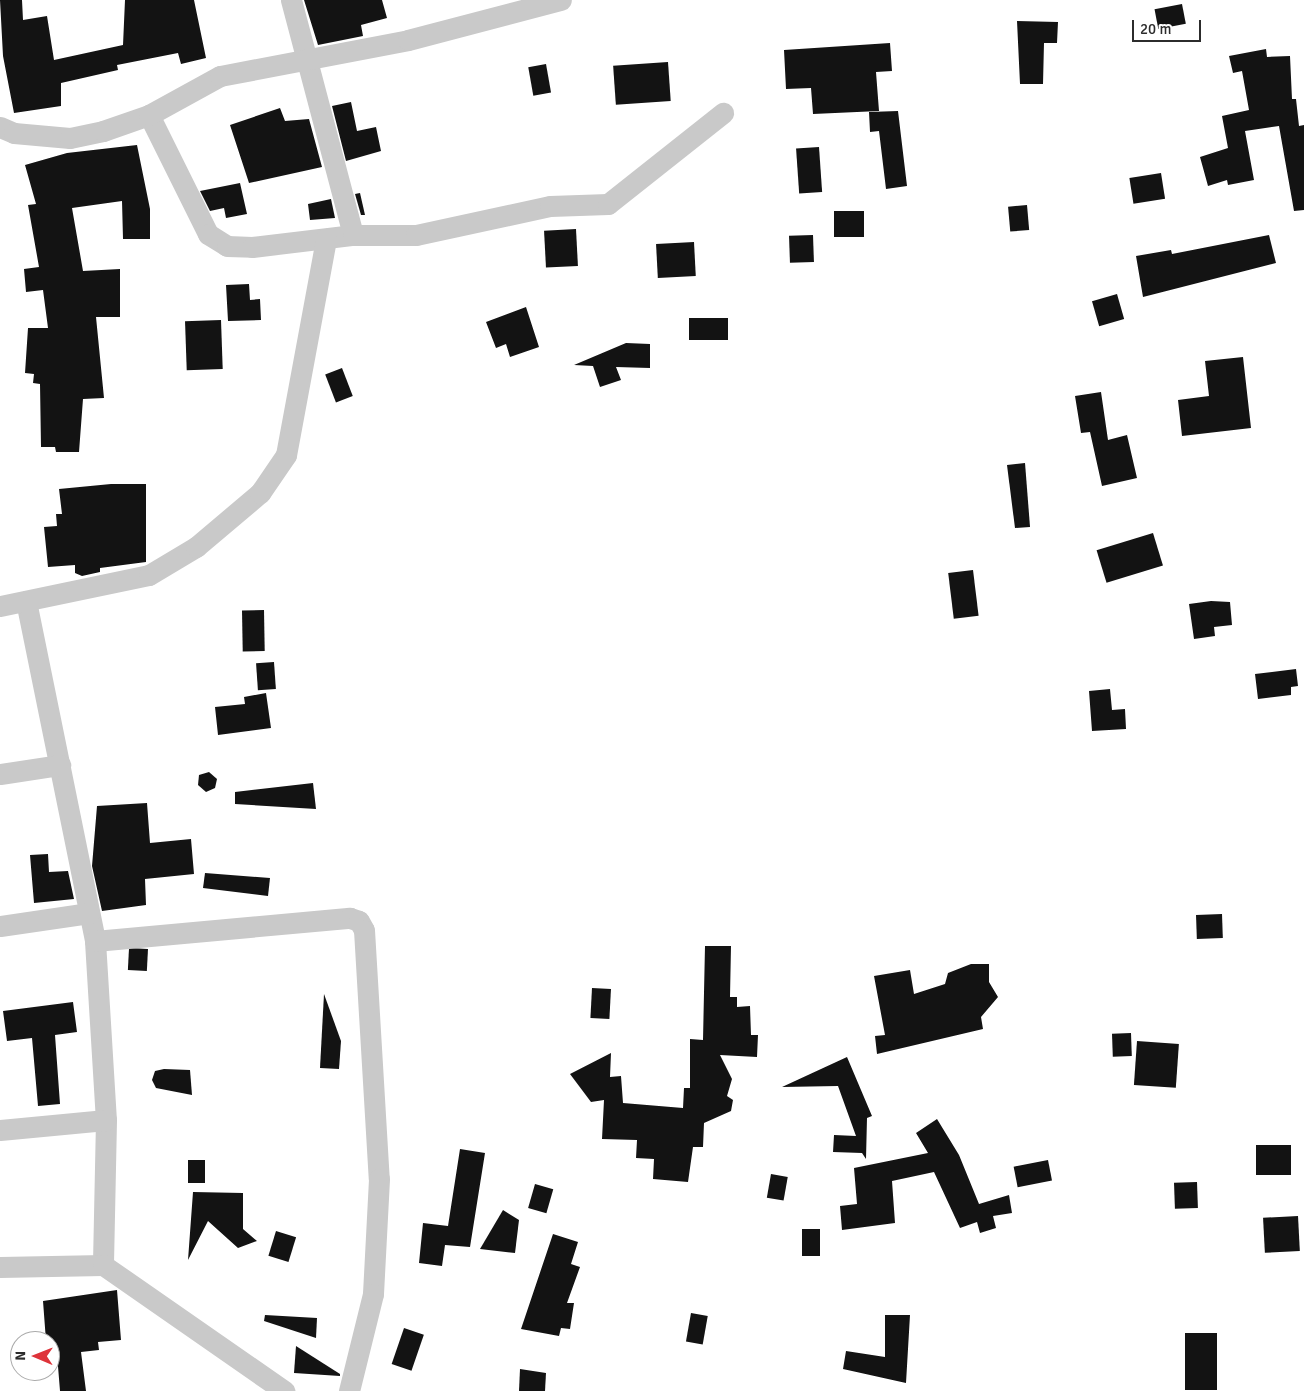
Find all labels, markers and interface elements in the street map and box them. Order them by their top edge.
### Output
scale bar [1134,10,1203,42]
text: 20 m [1140,20,1171,38]
north arrow [10,1331,60,1381]
text: N [12,1351,29,1361]

